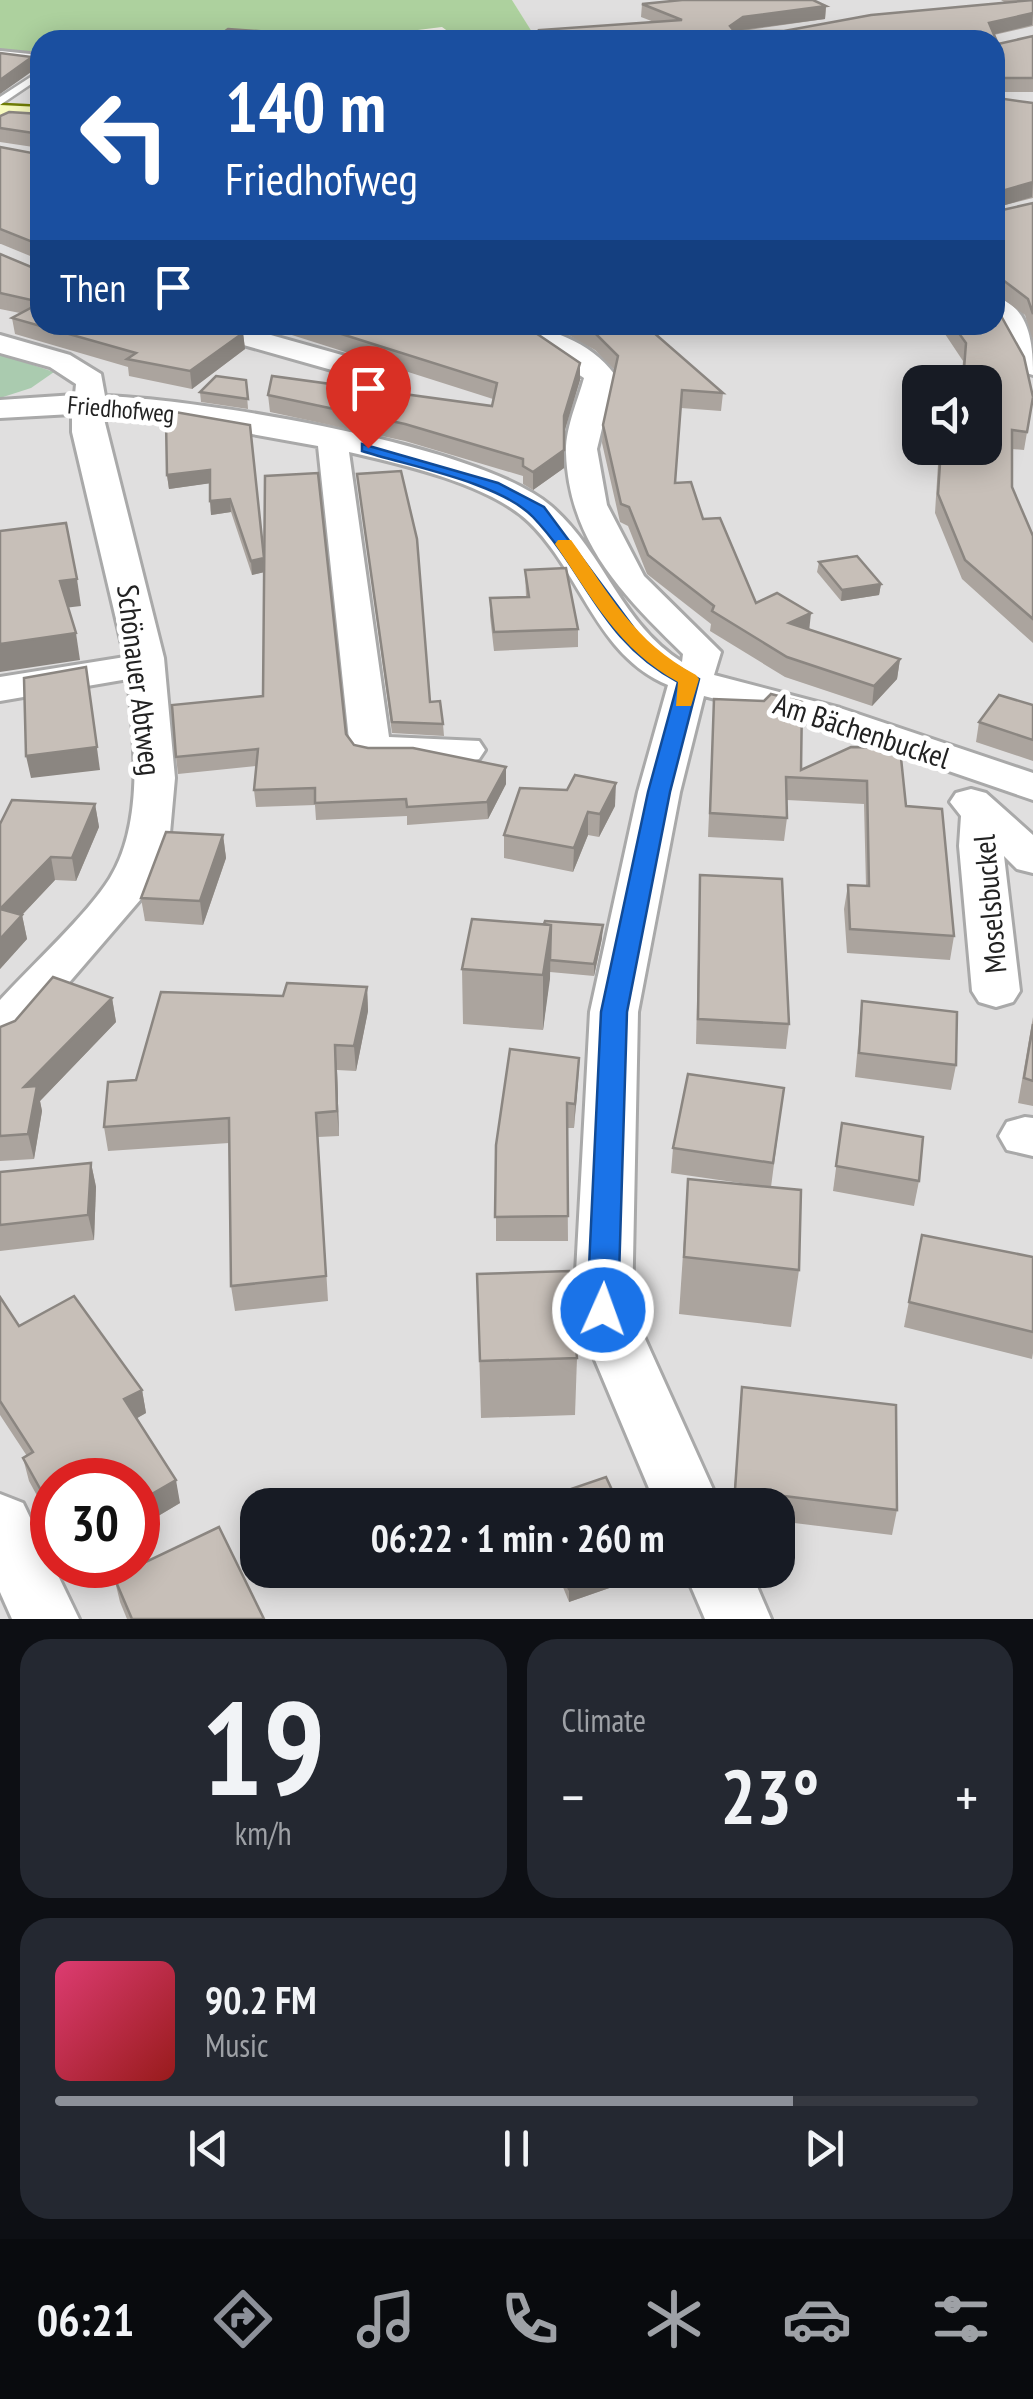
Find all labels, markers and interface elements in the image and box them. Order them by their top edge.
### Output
text: 140 m [225,61,386,151]
icon: left [60,70,190,200]
text: Friedhofweg [225,149,418,207]
icon: arrive [146,260,201,315]
text: Then [60,263,126,312]
pin [326,346,411,449]
icon: arrive [341,361,396,416]
map controls [902,365,1002,465]
button: sound [902,365,1002,465]
street label: Friedhofweg [66,388,176,430]
street label: Schönauer Abtweg [109,582,171,778]
street label: Am Bächenbuckel [769,683,955,777]
street label: Moselsbuckel [964,833,1014,975]
position arrow [551,1258,655,1362]
speed limit sign: 30 [30,1458,160,1588]
text: 06:22 · 1 min · 260 m [371,1513,664,1562]
text: 19 [201,1663,325,1831]
text: Climate [562,1699,646,1741]
text: 23° [720,1748,819,1845]
text: − [562,1761,584,1832]
text: + [955,1761,978,1832]
text: km/h [235,1812,292,1854]
text: 90.2 FM [205,1975,317,2024]
text: Music [205,2024,268,2066]
icon: previous [181,2121,236,2176]
icon: pause [489,2121,544,2176]
icon: next [797,2121,852,2176]
icon: directions [208,2284,278,2354]
icon: music [351,2284,421,2354]
icon: phone [495,2284,565,2354]
icon: climate [639,2284,709,2354]
icon: car [782,2284,852,2354]
icon: filters [926,2284,996,2354]
text: 06:21 [37,2290,134,2348]

